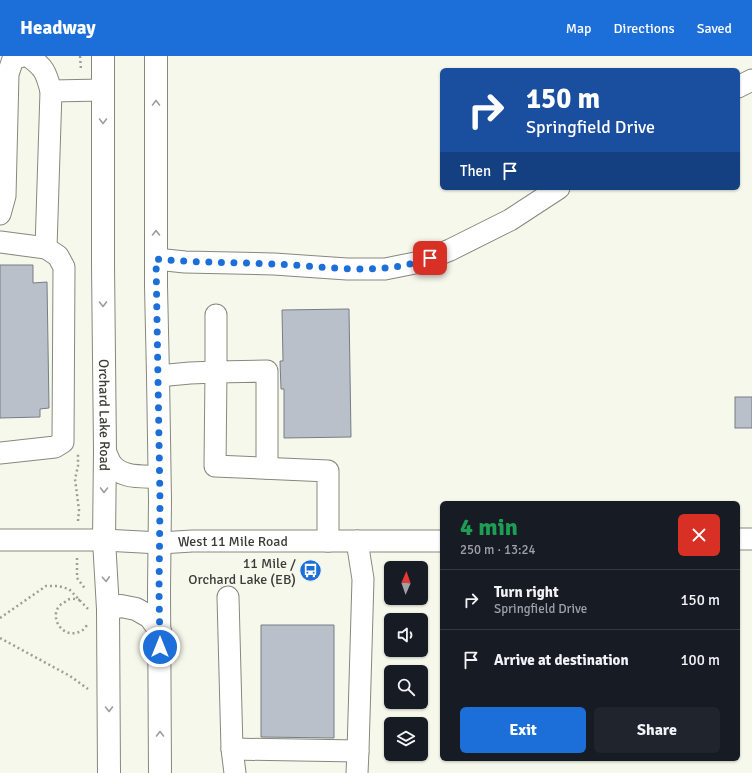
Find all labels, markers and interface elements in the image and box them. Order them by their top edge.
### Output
text: Headway [20,16,96,40]
text: Map [566,20,592,37]
text: Directions [614,20,675,37]
text: Saved [697,20,732,37]
text: 150 m [526,82,600,116]
icon: right [460,84,512,136]
one-way arrow [152,100,160,106]
text: Springfield Drive [526,116,655,138]
one-way arrow [99,118,107,124]
icon: arrive [499,160,521,182]
text: Then [460,162,491,180]
one-way arrow [152,230,160,236]
pin [413,241,447,275]
icon: arrive [419,247,441,269]
one-way arrow [99,301,107,307]
street label: Orchard Lake Road [95,359,113,471]
one-way arrow [100,487,108,493]
text: 4 min [460,512,518,542]
button: close [678,514,720,556]
street label: West 11 Mile Road [177,533,288,551]
text: 250 m · 13:24 [460,542,536,558]
place label: 11 Mile / Orchard Lake (EB) [188,555,296,588]
bus stop icon: 11 Mile / Orchard Lake (EB) [298,558,324,584]
north arrow [384,561,428,605]
map controls [384,561,428,761]
one-way arrow [102,576,111,582]
text: Turn right [494,583,559,601]
icon: right [460,589,482,611]
text: 150 m [680,591,720,609]
text: Springfield Drive [494,601,587,617]
button: sound [384,613,428,657]
position arrow [139,626,181,668]
icon: arrive [460,649,482,671]
text: Arrive at destination [494,651,629,669]
text: 100 m [680,651,720,669]
button: search [384,665,428,709]
one-way arrow [105,706,113,712]
button: Exit [460,707,586,753]
button: Share [594,707,720,753]
button: layers [384,717,428,761]
one-way arrow [156,731,164,737]

